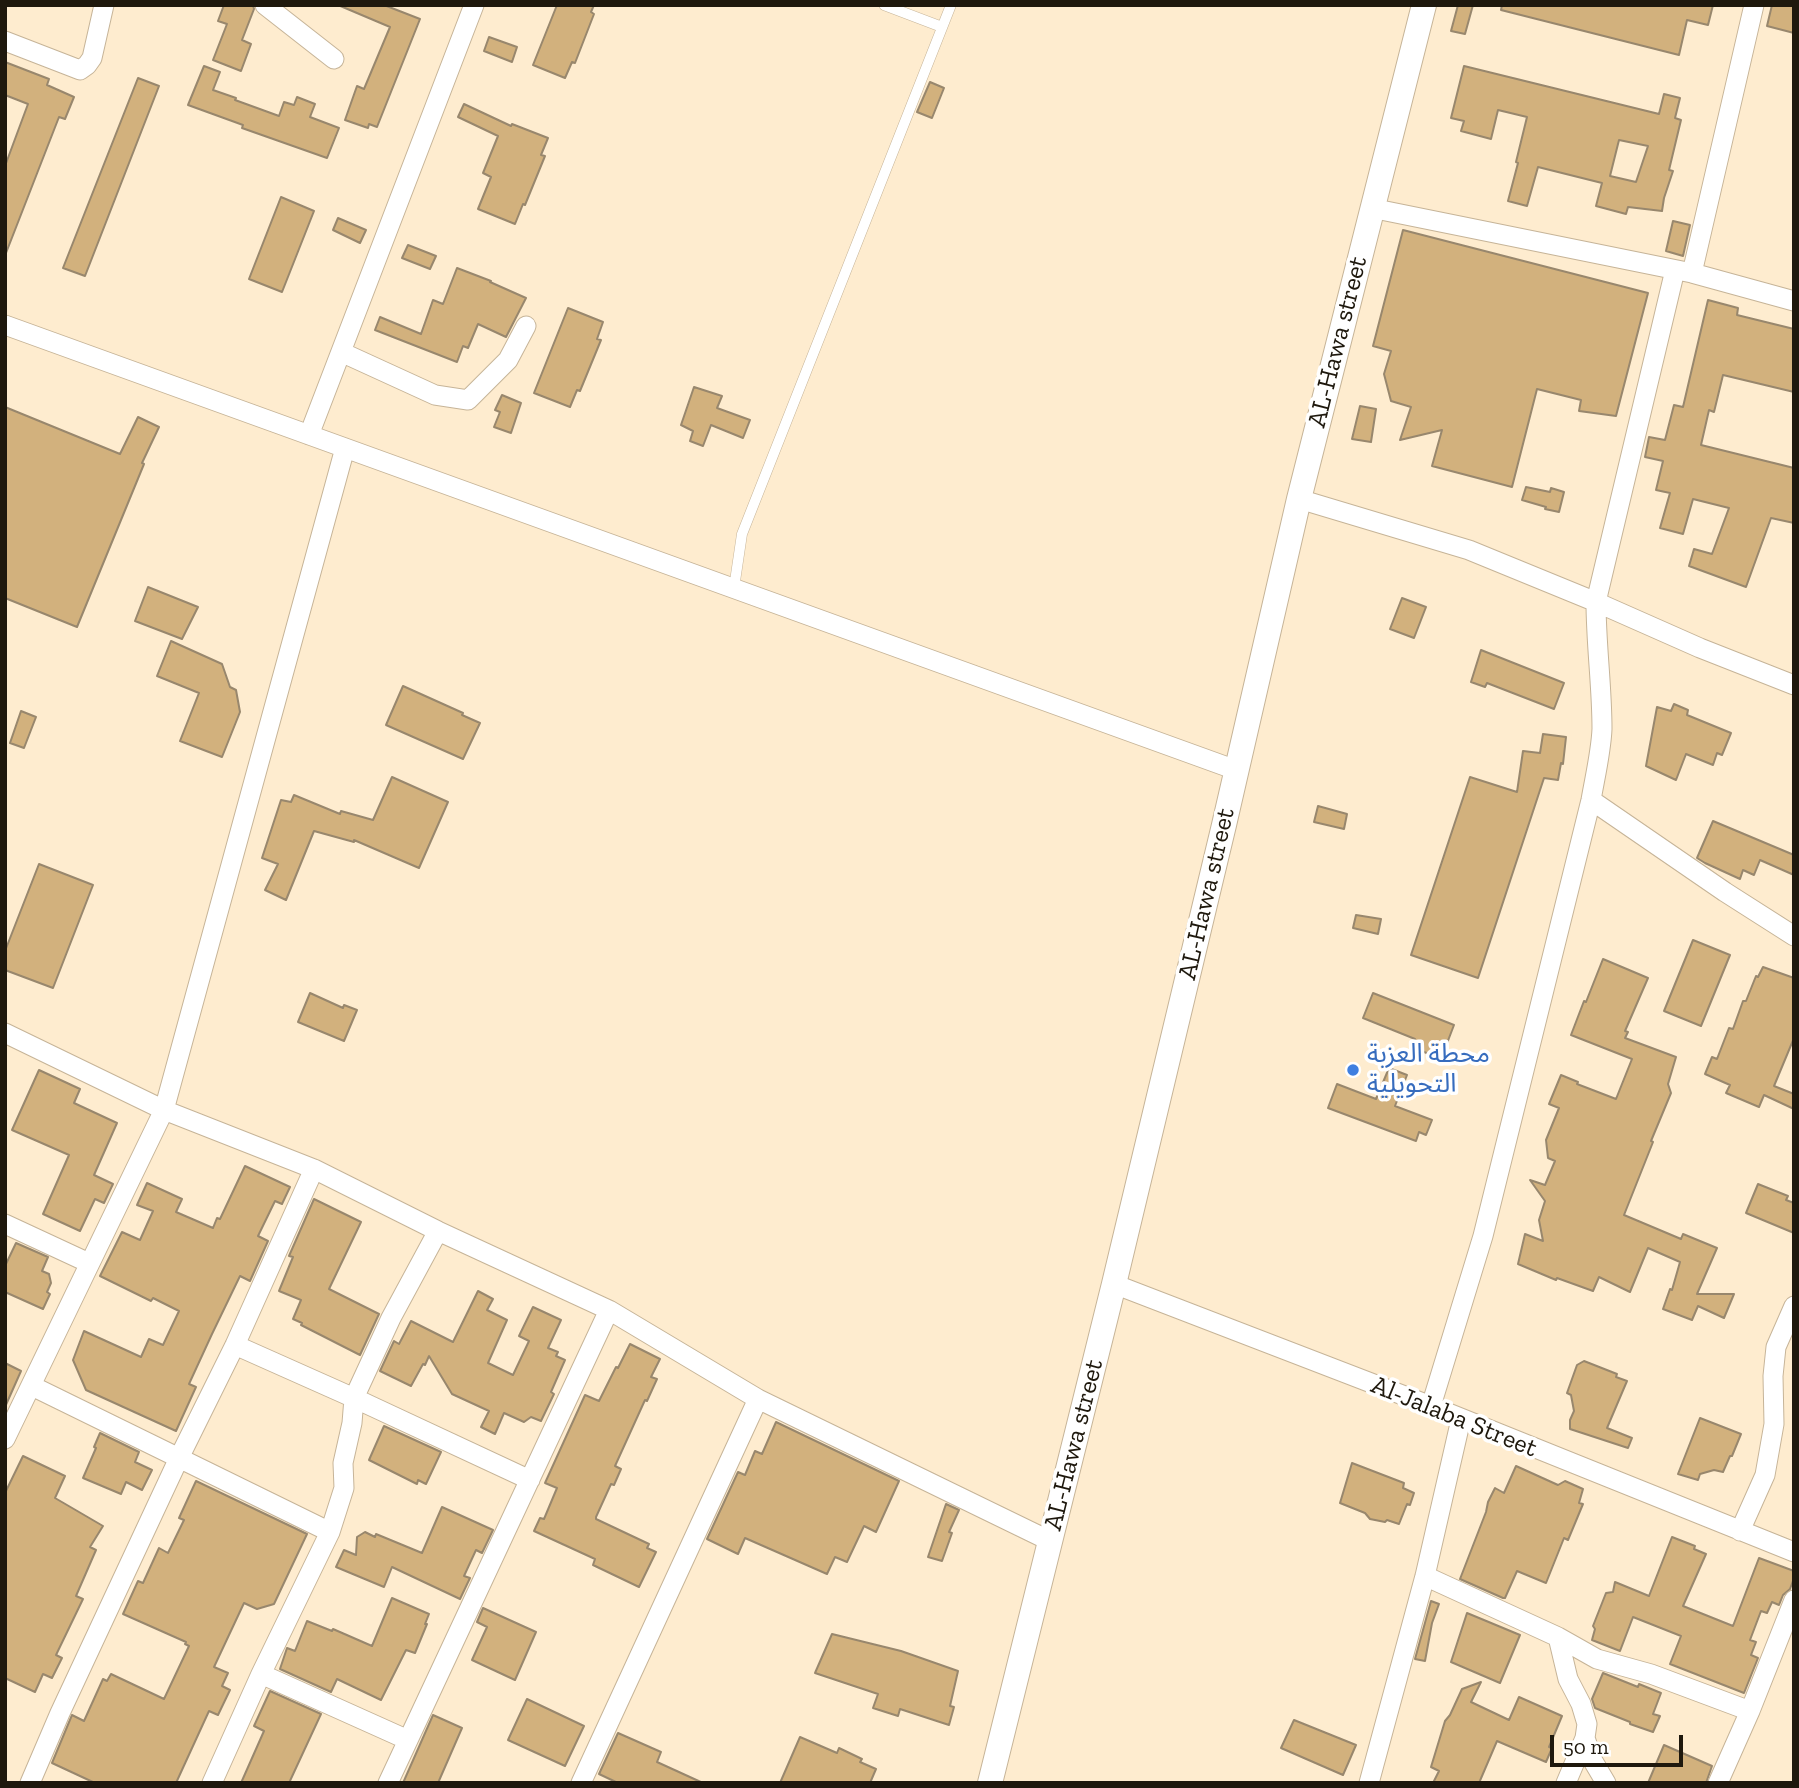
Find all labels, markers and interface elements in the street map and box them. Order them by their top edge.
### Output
street label: AL-Hawa street [1302,253,1374,431]
street label: AL-Hawa street [1172,805,1242,983]
place label: محطة العزبة التحويلية [1367,1039,1490,1100]
marker: محطة العزبة التحويلية [1345,1062,1361,1078]
street label: AL-Hawa street [1038,1356,1110,1534]
street label: Al-Jalaba Street [1367,1370,1541,1464]
scale bar [1554,1722,1687,1766]
text: 50 m [1563,1734,1609,1759]

